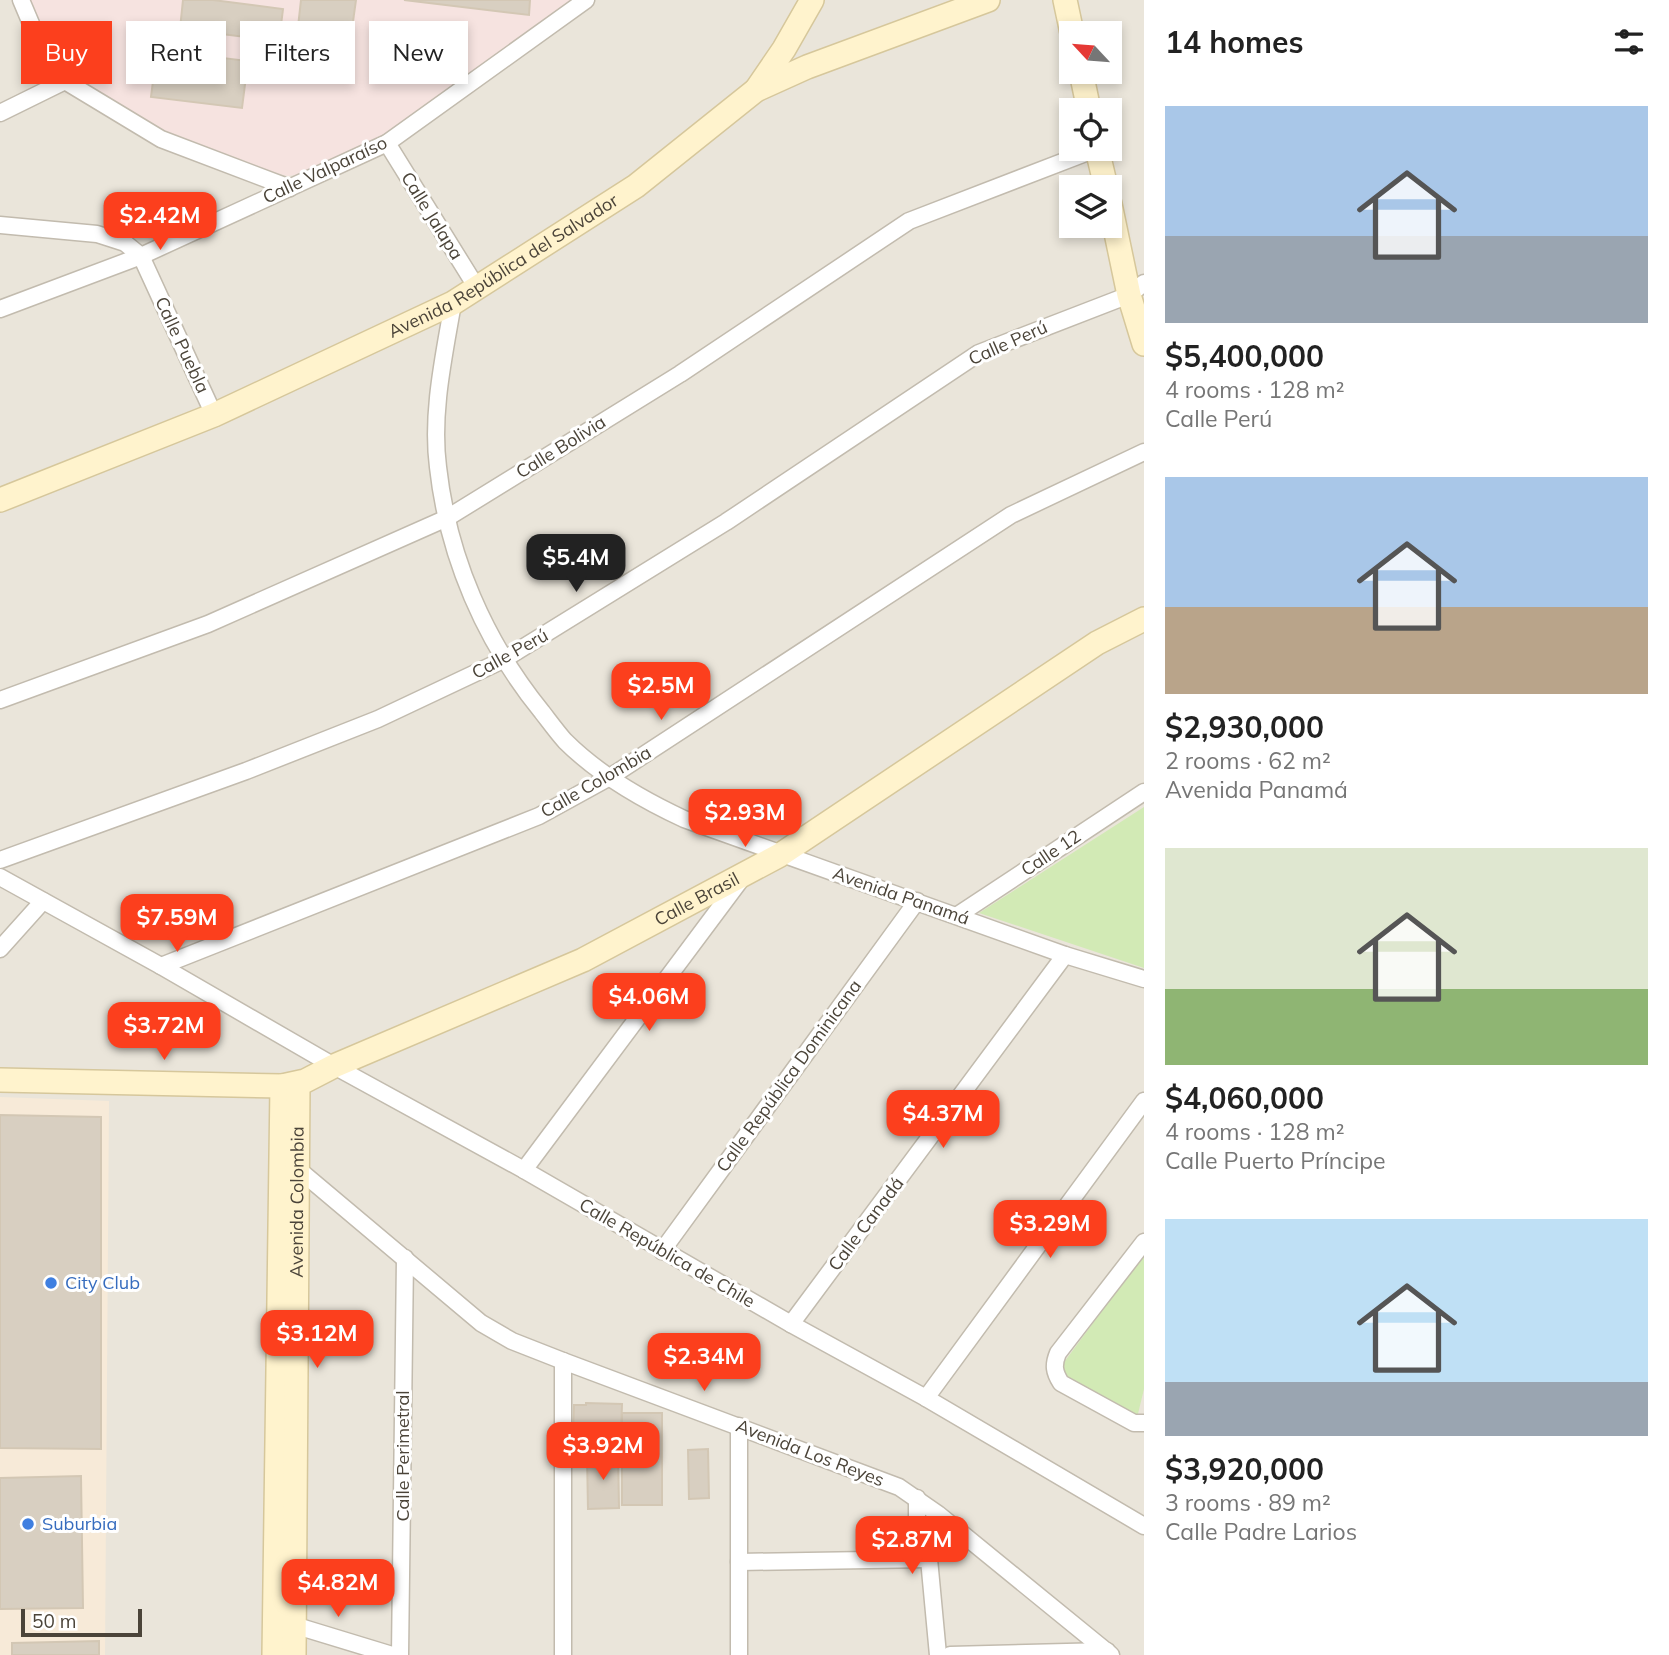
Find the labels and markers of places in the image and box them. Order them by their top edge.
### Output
pin: $2.42M [103,192,217,252]
pin: $5.4M [527,534,625,594]
pin: $2.5M [612,662,710,722]
pin: $2.93M [688,790,802,849]
pin: $7.59M [120,894,234,954]
pin: $4.06M [592,974,706,1033]
pin: $3.72M [107,1002,221,1062]
pin: $4.37M [886,1090,1000,1150]
pin: $3.29M [993,1200,1107,1260]
place label: City Club [65,1271,140,1294]
marker: City Club [43,1275,59,1291]
pin: $3.12M [260,1310,374,1370]
pin: $2.34M [647,1334,761,1393]
pin: $3.92M [546,1422,660,1482]
place label: Suburbia [42,1512,117,1535]
marker: Suburbia [20,1516,36,1532]
pin: $2.87M [855,1516,969,1576]
pin: $4.82M [281,1560,395,1619]

